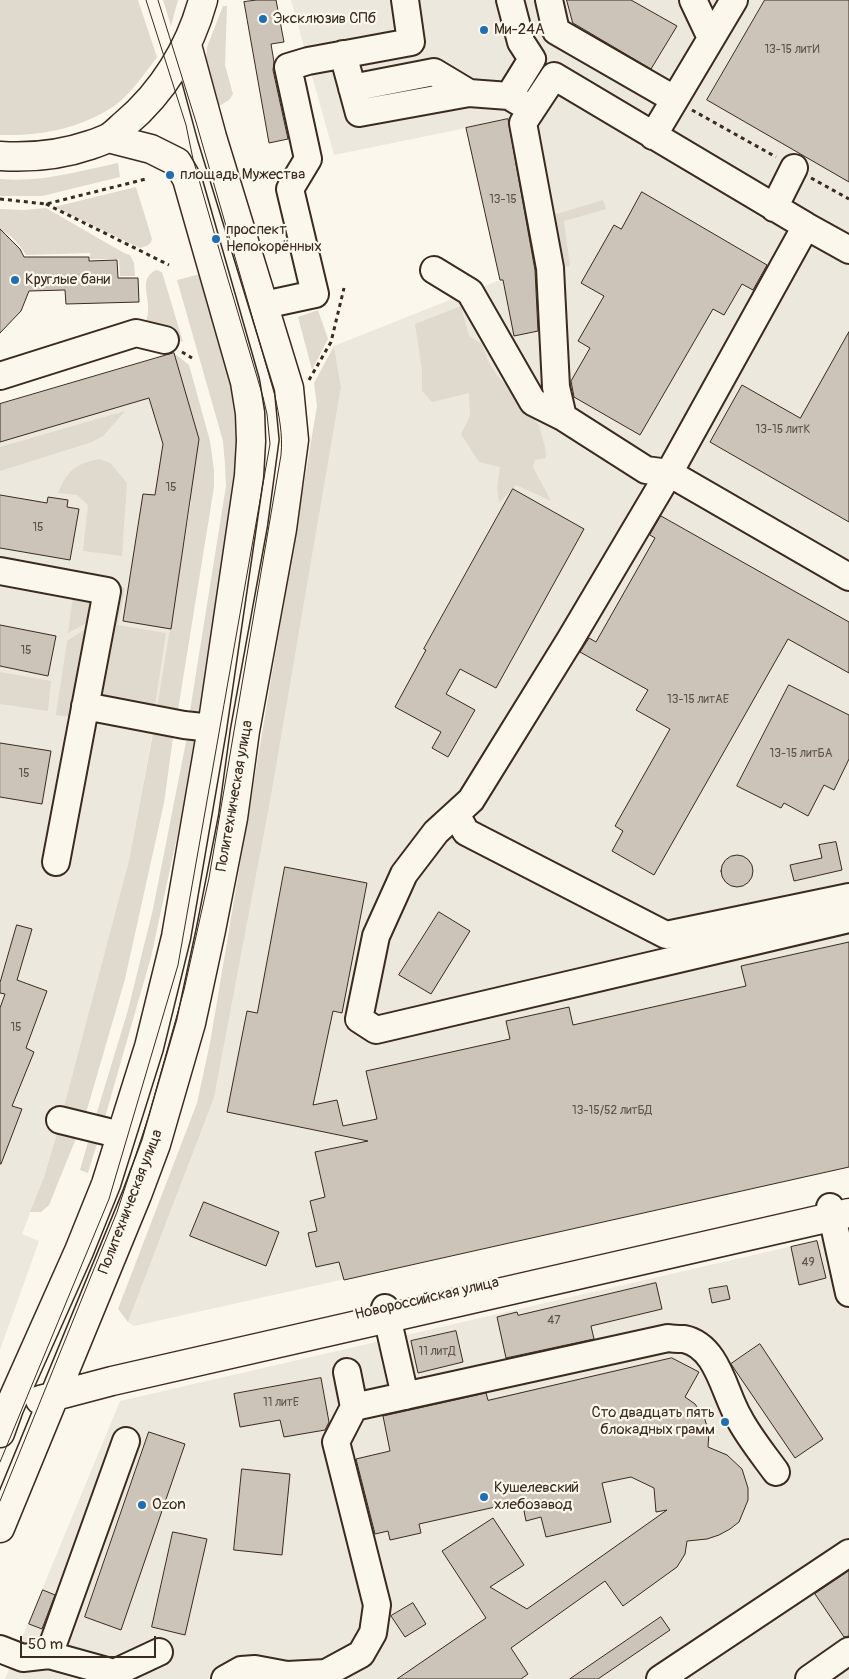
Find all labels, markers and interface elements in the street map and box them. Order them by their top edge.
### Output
place label: Эксклюзив СПб [273,10,376,28]
marker: Эксклюзив СПб [257,13,269,25]
place label: Ми-24А [494,21,545,39]
marker: Ми-24А [478,24,490,36]
house number: 13-15 литИ [764,43,820,57]
place label: площадь Мужества [180,166,305,184]
marker: площадь Мужества [164,169,176,181]
house number: 13-15 [489,193,517,207]
place label: проспект Непокорённых [226,221,322,256]
marker: проспект Непокорённых [210,233,222,245]
place label: Круглые бани [25,271,110,289]
marker: Круглые бани [9,274,21,286]
house number: 13-15 литК [756,423,810,437]
house number: 15 [165,481,177,495]
house number: 15 [32,521,44,535]
house number: 15 [20,644,32,658]
house number: 13-15 литАЕ [667,693,729,707]
street label: Политехническая улица [213,719,257,873]
house number: 13-15 литБА [770,747,832,761]
house number: 15 [18,767,30,781]
house number: 15 [10,1021,22,1035]
house number: 13-15/52 литБД [572,1104,652,1118]
street label: Политехническая улица [95,1127,167,1277]
house number: 49 [801,1256,815,1270]
street label: Новороссийская улица [353,1274,501,1324]
house number: 47 [547,1314,561,1328]
house number: 11 литД [419,1345,455,1359]
house number: 11 литЕ [263,1396,299,1410]
place label: Сто двадцать пять блокадных грамм [591,1404,715,1439]
marker: Сто двадцать пять блокадных грамм [719,1416,731,1428]
place label: Кушелевский хлебозавод [494,1479,579,1514]
marker: Кушелевский хлебозавод [478,1491,490,1503]
place label: Ozon [152,1496,186,1514]
marker: Ozon [136,1499,148,1511]
scale bar [22,1626,159,1658]
text: 50 m [28,1635,63,1654]

